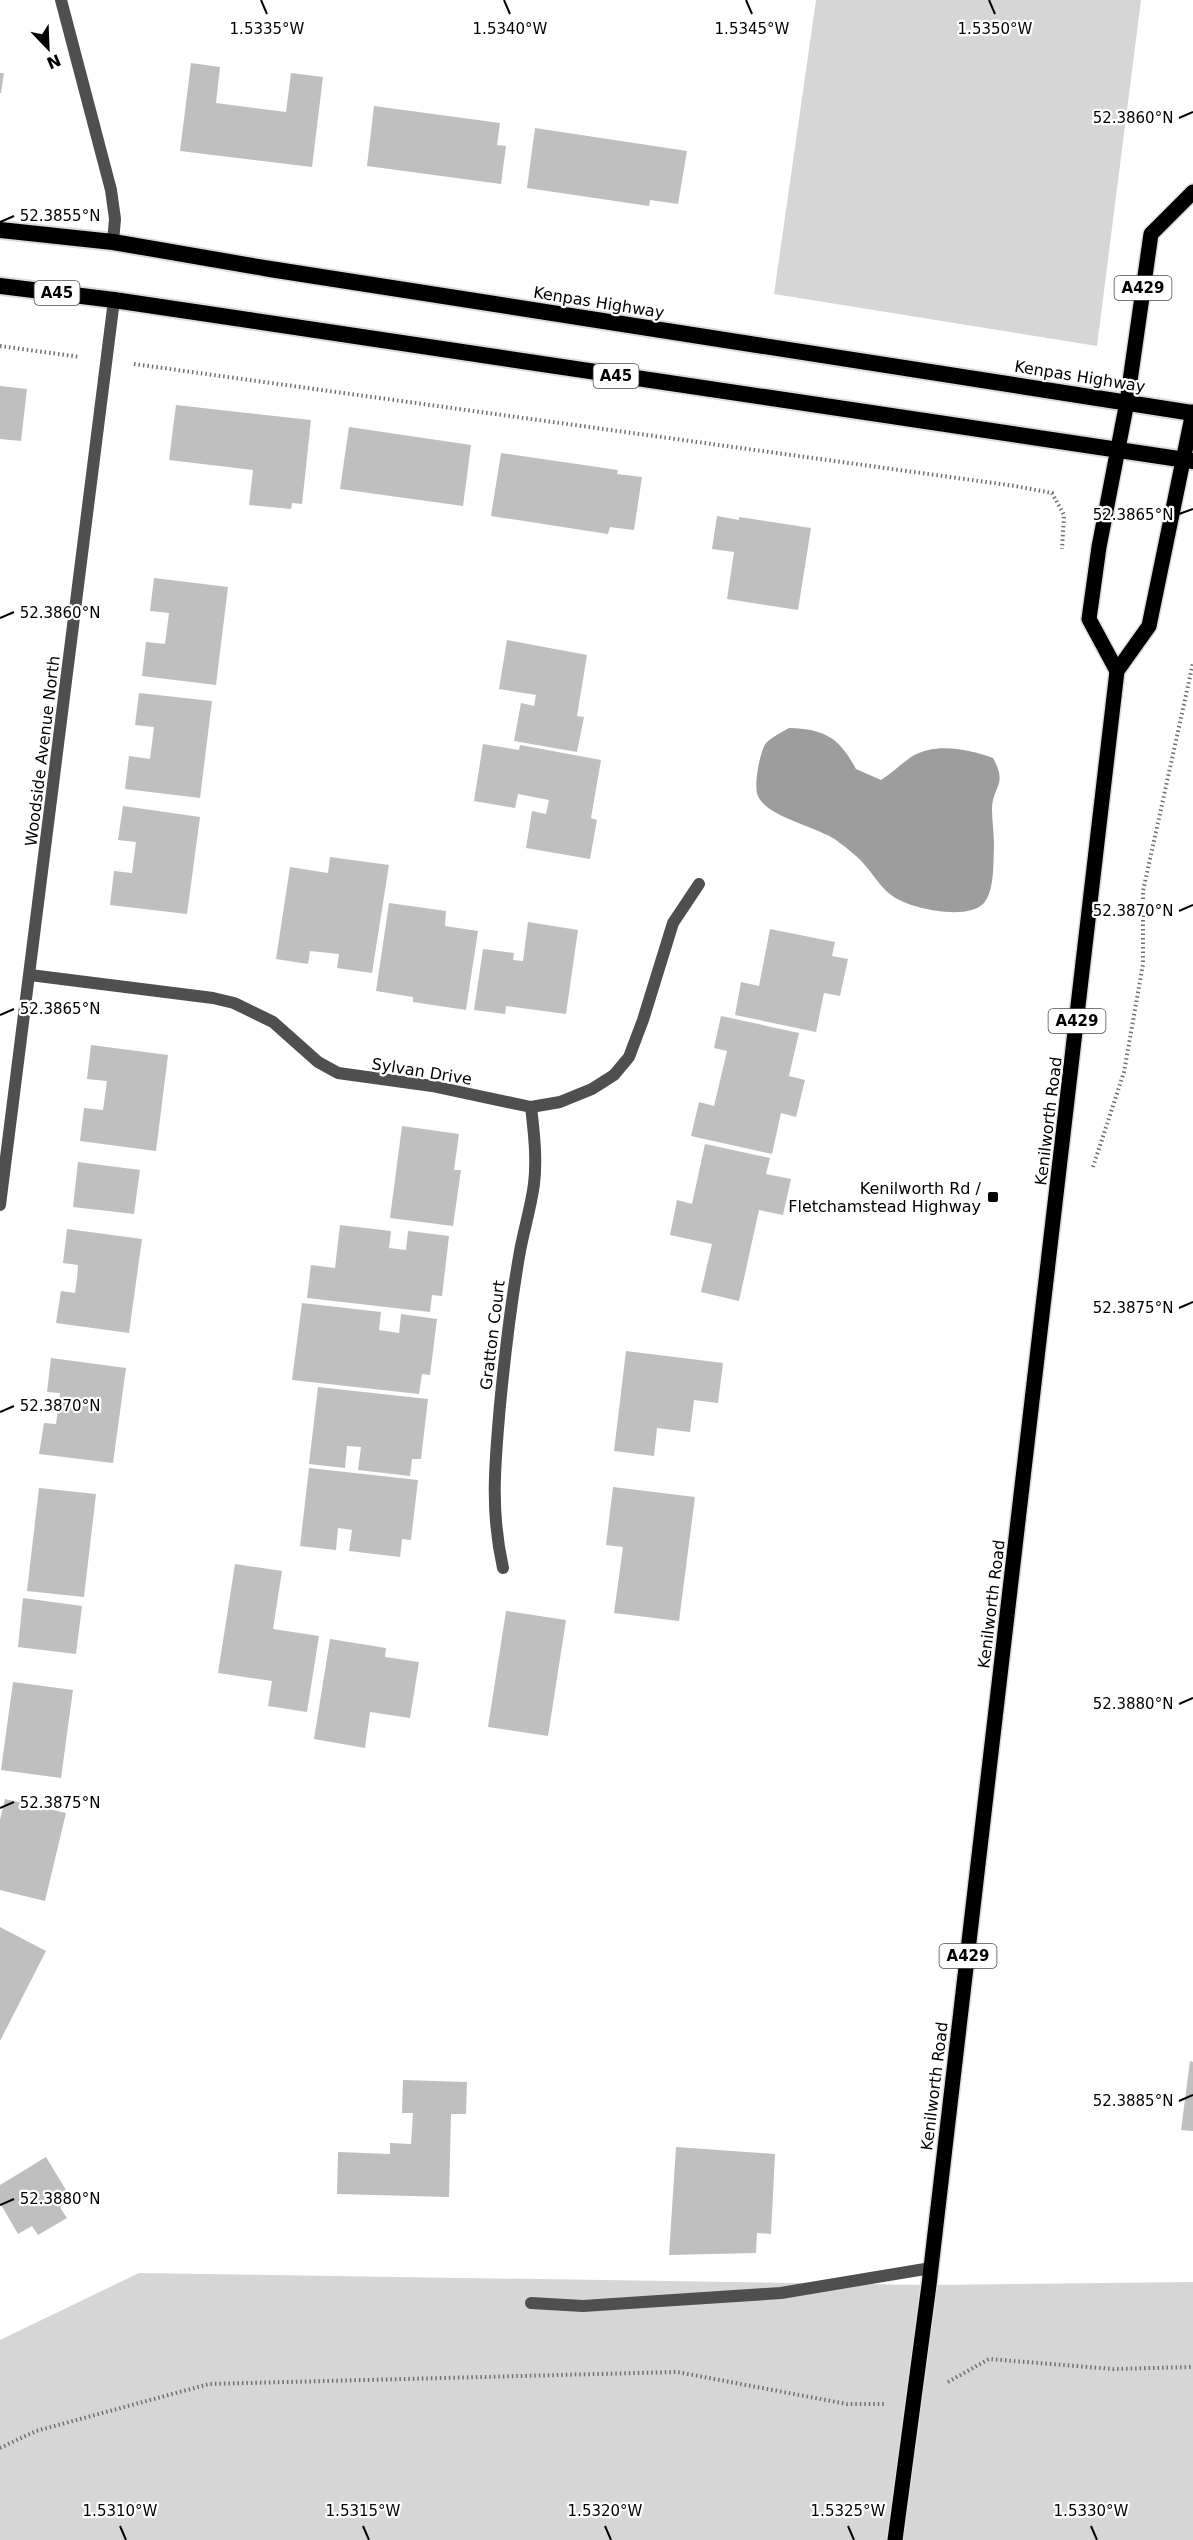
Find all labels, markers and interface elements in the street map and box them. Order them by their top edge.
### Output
north arrow [18,18,78,78]
text: 1.5335°W [230,20,305,38]
text: 1.5340°W [473,20,548,38]
text: 1.5345°W [715,20,790,38]
text: 1.5350°W [958,20,1033,38]
text: N [44,50,64,73]
text: 52.3860°N [1093,109,1173,127]
text: 52.3855°N [20,207,100,225]
road number: A429 [1114,276,1172,300]
road number: A45 [34,281,80,305]
street label: Kenpas Highway [532,283,666,322]
street label: Kenpas Highway [1013,357,1147,396]
road number: A45 [594,364,638,388]
text: 52.3865°N [1093,506,1173,524]
text: 52.3860°N [20,604,100,622]
street label: Woodside Avenue North [21,655,64,847]
text: 52.3870°N [1093,902,1173,920]
text: 52.3865°N [20,1000,100,1018]
road number: A429 [1048,1009,1106,1033]
street label: Sylvan Drive [370,1054,473,1089]
street label: Kenilworth Road [1031,1056,1066,1187]
place label: Kenilworth Rd / Fletchamstead Highway [788,1179,982,1216]
marker: Kenilworth Rd / Fletchamstead Highway [986,1190,1000,1204]
street label: Gratton Court [476,1279,509,1391]
text: 52.3875°N [1093,1299,1173,1317]
text: 52.3870°N [20,1397,100,1415]
street label: Kenilworth Road [974,1539,1009,1670]
text: 52.3880°N [1093,1695,1173,1713]
text: 52.3875°N [20,1794,100,1812]
road number: A429 [940,1944,996,1968]
street label: Kenilworth Road [917,2021,952,2152]
text: 52.3885°N [1093,2092,1173,2110]
text: 52.3880°N [20,2190,100,2208]
text: 1.5310°W [83,2502,158,2520]
text: 1.5315°W [326,2502,401,2520]
text: 1.5320°W [568,2502,643,2520]
text: 1.5325°W [811,2502,886,2520]
text: 1.5330°W [1054,2502,1129,2520]

